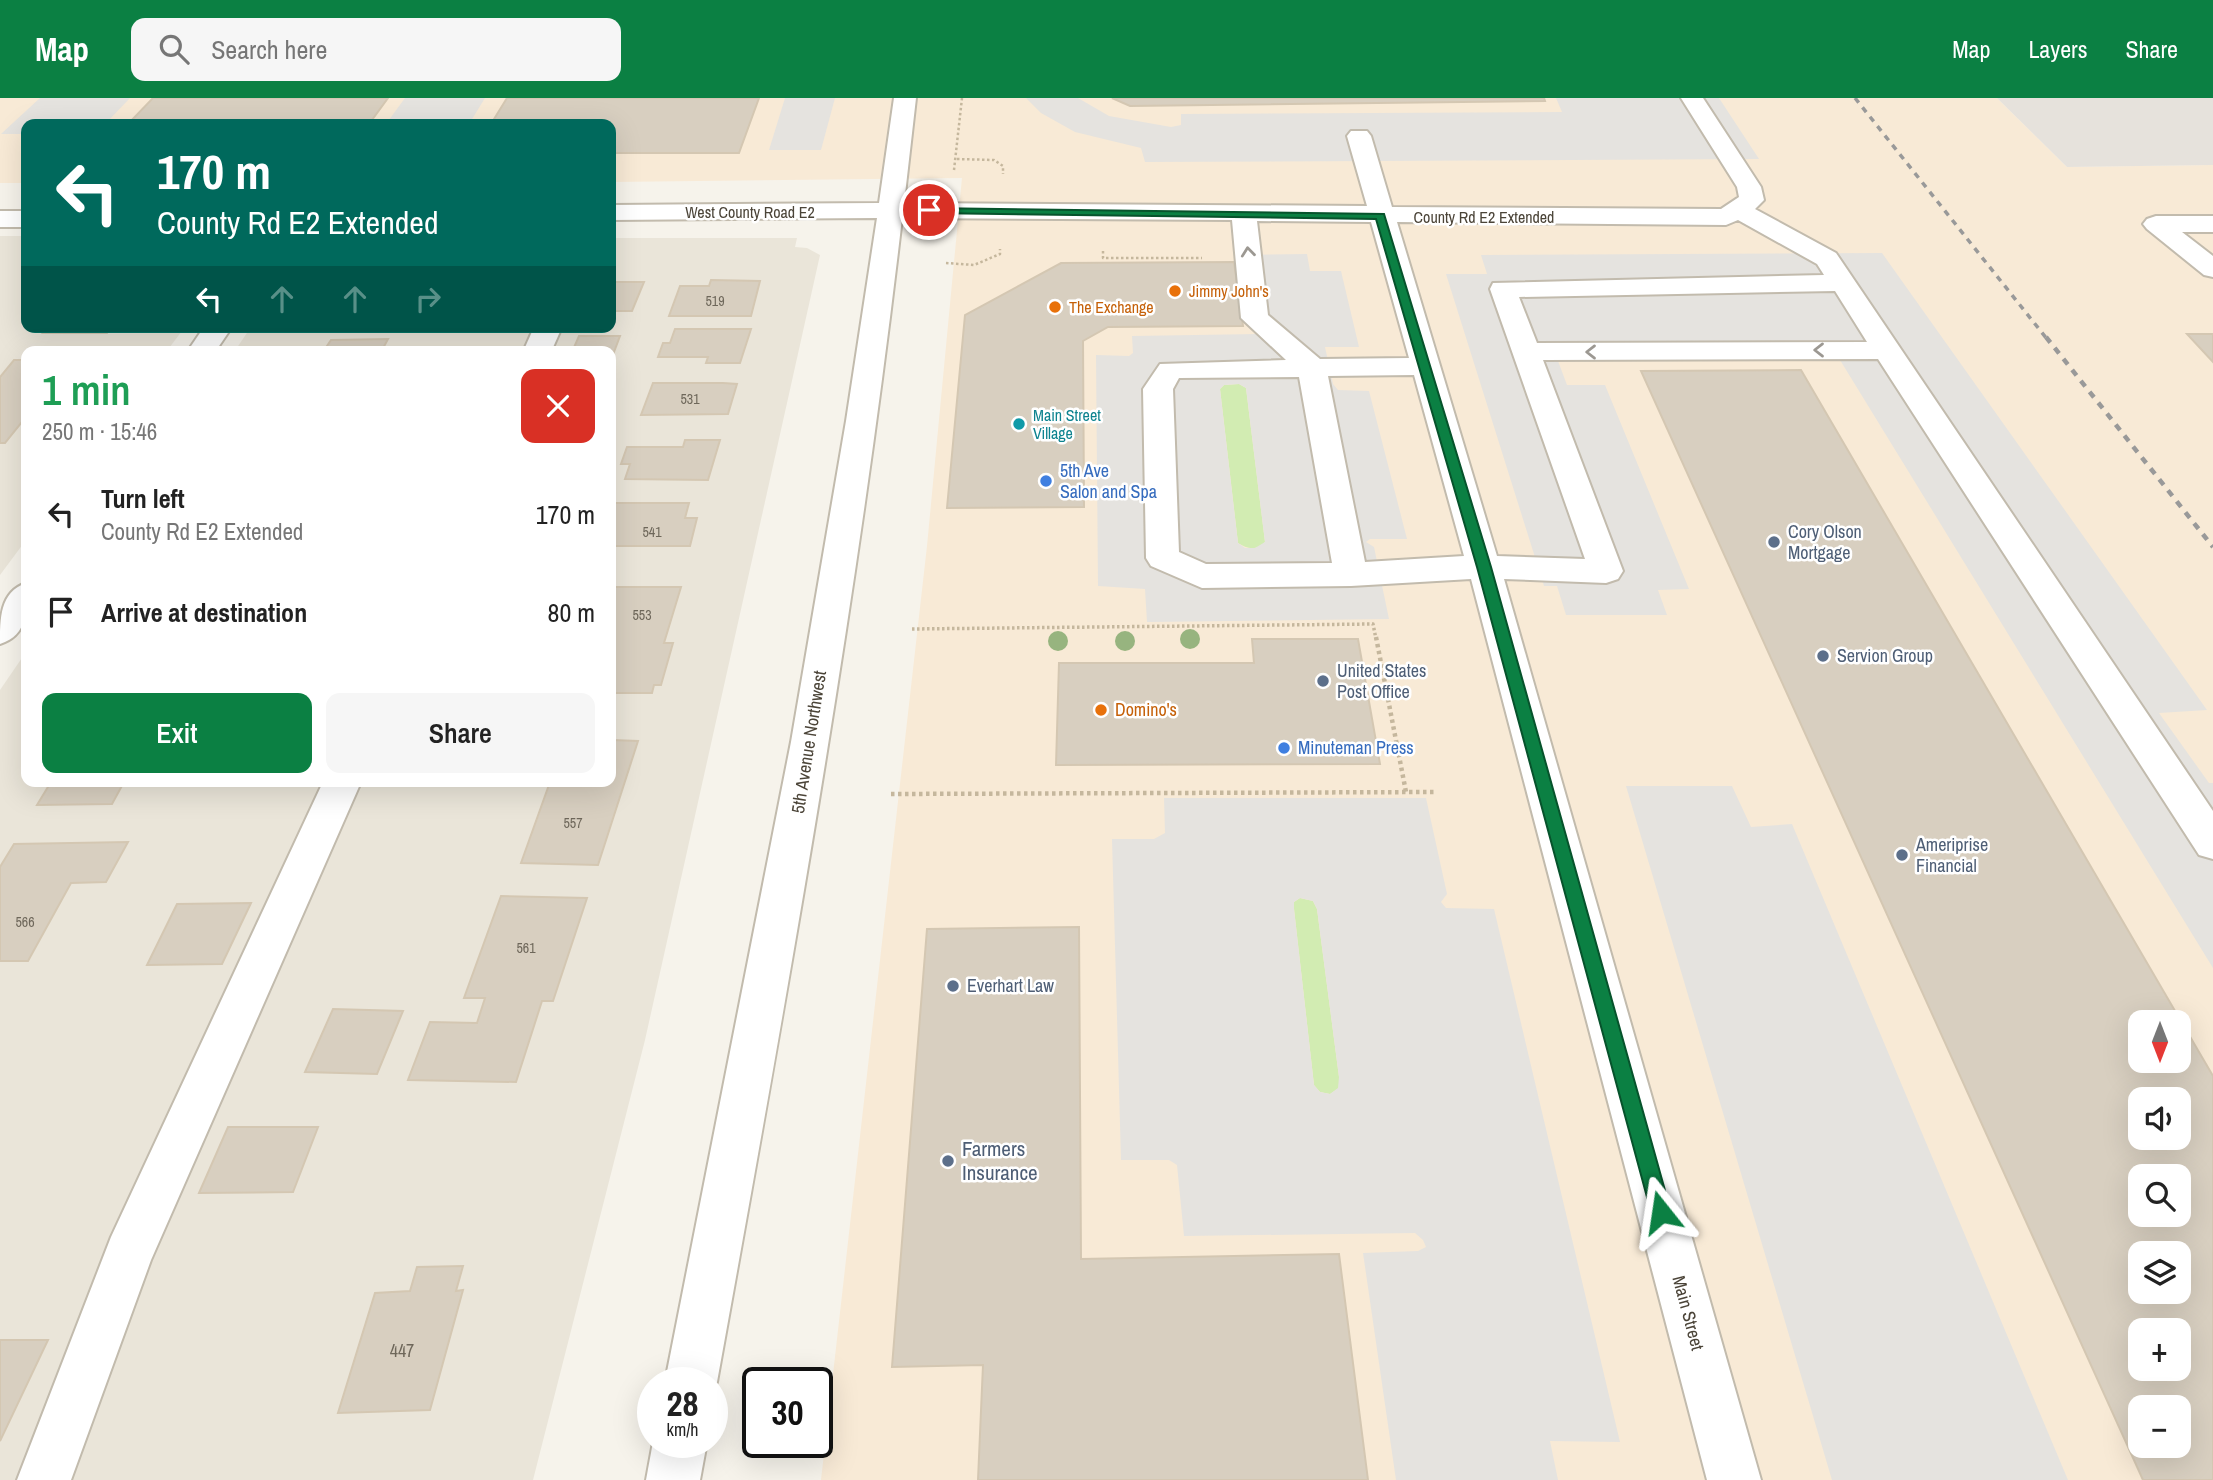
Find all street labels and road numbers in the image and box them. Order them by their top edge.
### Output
street label: West County Road E2 [685,201,815,223]
street label: County Rd E2 Extended [1414,206,1554,228]
street label: 5th Avenue Northwest [785,669,832,815]
street label: Main Street [1667,1273,1710,1353]

